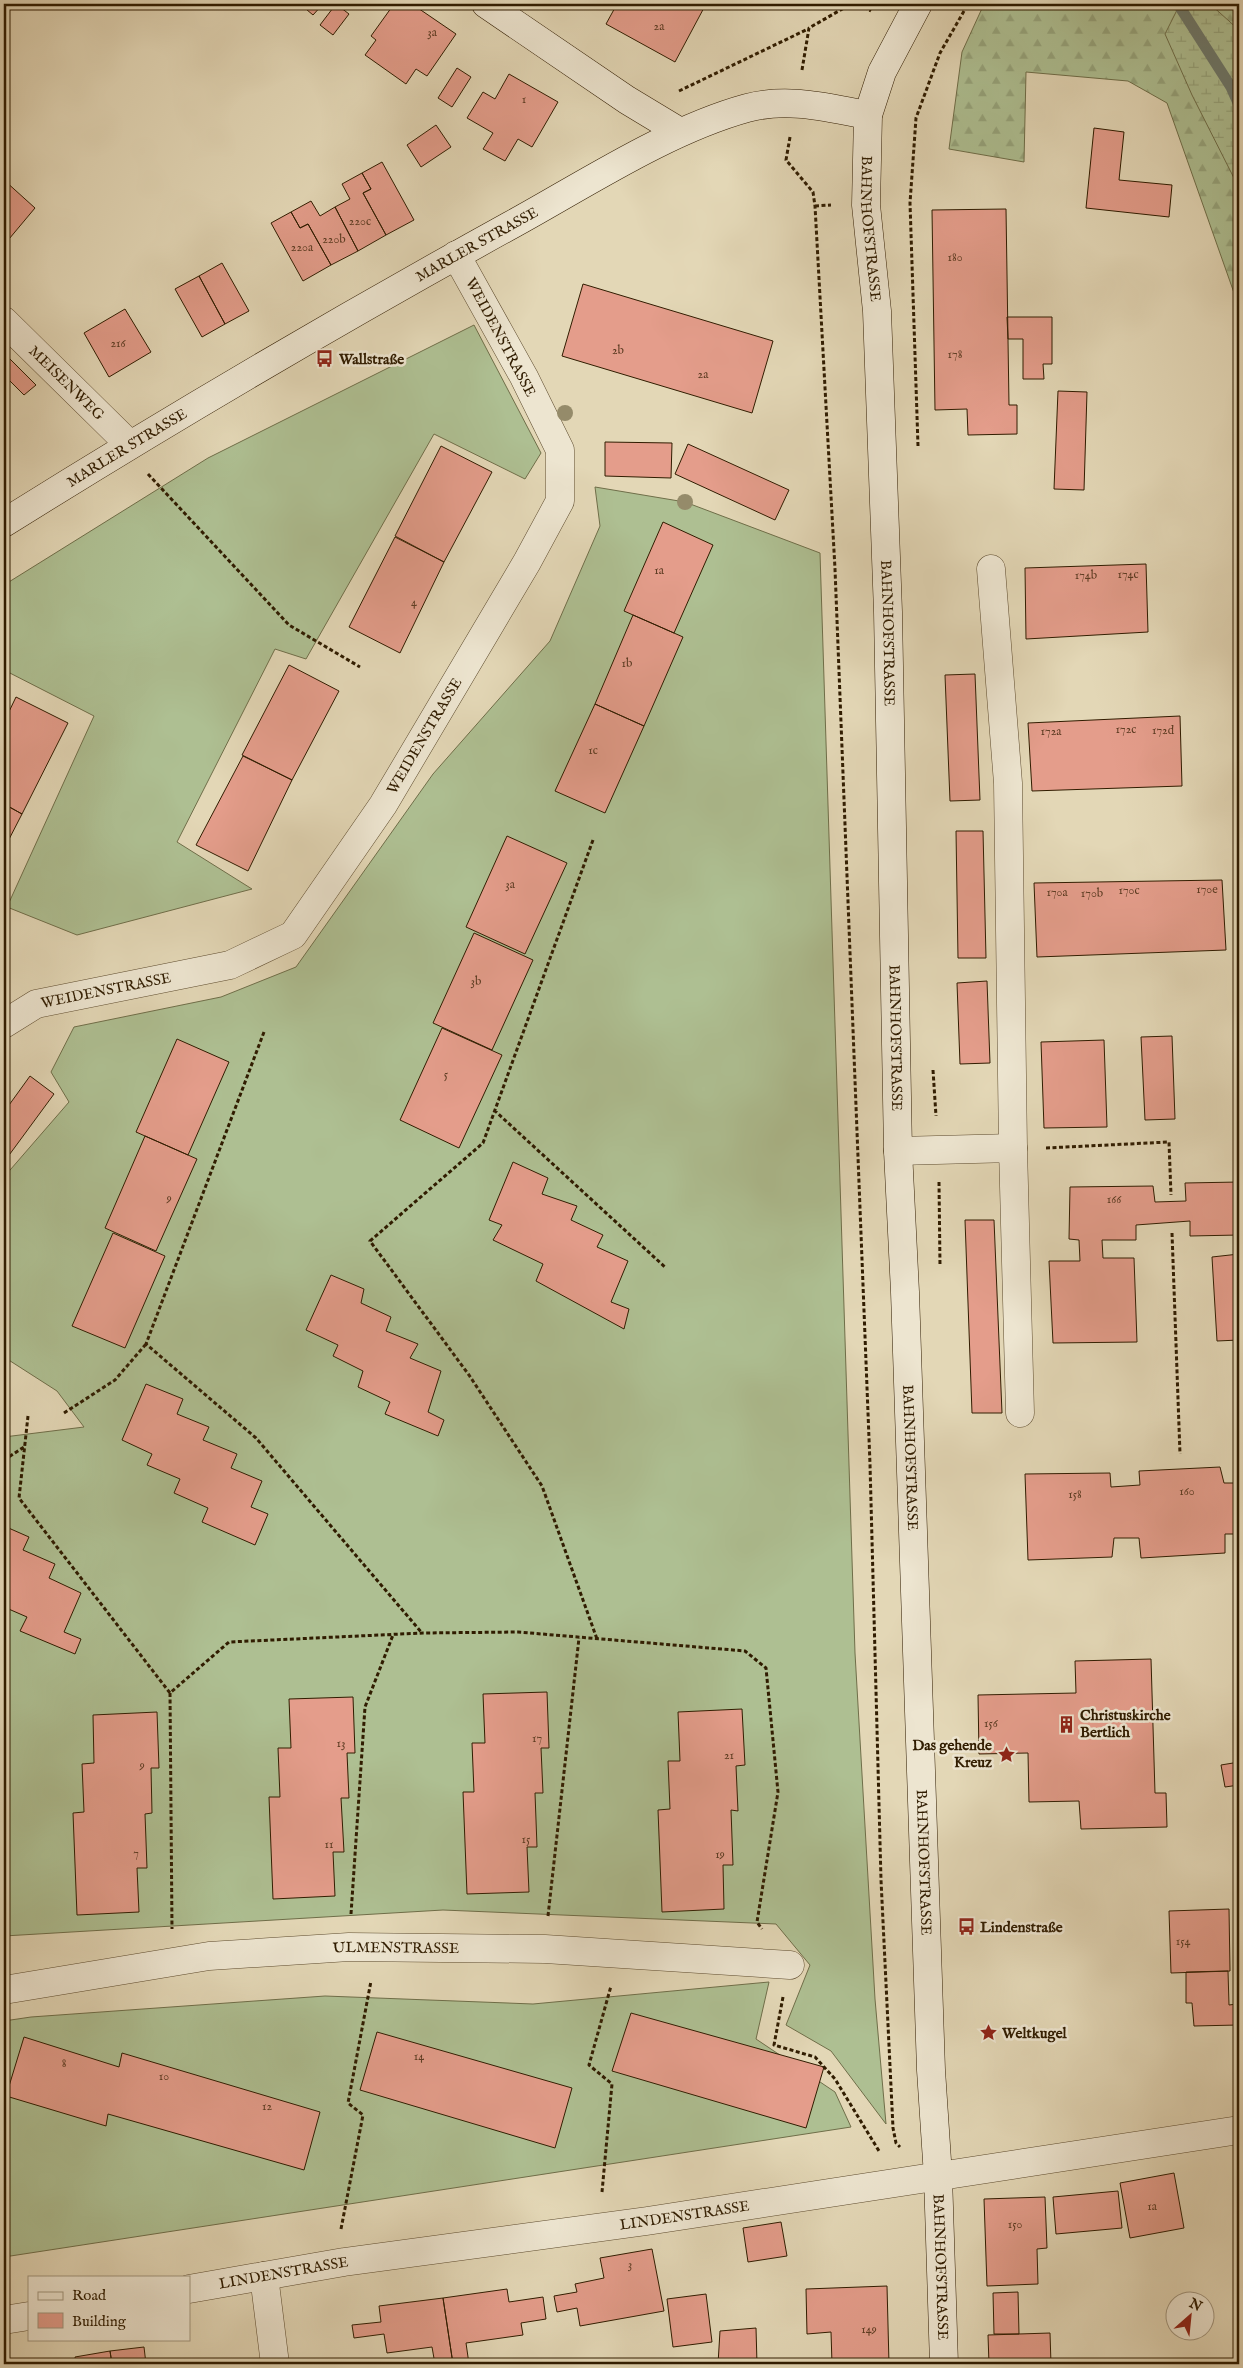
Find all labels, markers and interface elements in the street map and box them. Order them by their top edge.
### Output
house number: 2a [654,19,665,34]
house number: 3a [427,25,438,40]
house number: 1 [522,92,526,107]
street label: BAHNHOFSTRASSE [856,155,885,303]
street label: MARLER STRASSE [412,203,542,286]
house number: 220c [349,214,371,229]
house number: 220b [322,232,346,247]
house number: 220a [291,240,314,255]
house number: 180 [947,250,963,265]
street label: WEIDENSTRASSE [461,274,540,400]
house number: 216 [110,336,127,351]
street label: MEISENWEG [25,342,108,425]
house number: 2b [612,343,624,358]
house number: 178 [948,347,963,362]
bus stop icon: Wallstraße [315,349,335,369]
place label: Wallstraße [338,350,404,369]
house number: 2a [698,367,709,382]
street label: MARLER STRASSE [63,404,190,492]
street label: BAHNHOFSTRASSE [876,560,899,706]
house number: 1a [654,563,665,578]
house number: 174c [1117,567,1139,582]
house number: 174b [1075,568,1097,583]
house number: 4 [411,595,417,610]
house number: 1b [622,656,632,671]
street label: WEIDENSTRASSE [383,674,466,798]
house number: 172c [1116,722,1136,737]
house number: 172d [1152,723,1175,738]
house number: 172a [1041,724,1062,739]
house number: 1c [588,743,598,758]
house number: 3a [505,877,516,892]
house number: 170e [1196,882,1218,897]
house number: 170c [1118,883,1140,898]
house number: 170a [1046,885,1068,900]
house number: 170b [1081,886,1103,901]
street label: BAHNHOFSTRASSE [885,965,906,1111]
street label: WEIDENSTRASSE [39,968,173,1013]
house number: 3b [471,974,481,989]
house number: 5 [444,1067,449,1082]
house number: 9 [165,1191,172,1206]
house number: 166 [1107,1192,1122,1207]
street label: BAHNHOFSTRASSE [898,1384,922,1531]
house number: 160 [1179,1484,1195,1499]
house number: 158 [1068,1487,1082,1502]
place label: Christuskirche Bertlich [1080,1706,1171,1742]
building icon: Christuskirche Bertlich [1056,1714,1076,1734]
house number: 156 [984,1716,999,1731]
house number: 17 [532,1731,542,1746]
house number: 13 [337,1736,345,1751]
place label: Das gehende Kreuz [912,1736,992,1772]
place icon: Das gehende Kreuz [996,1744,1016,1764]
house number: 21 [724,1748,734,1763]
house number: 9 [138,1758,145,1773]
street label: BAHNHOFSTRASSE [912,1789,936,1936]
house number: 15 [522,1832,531,1847]
house number: 11 [325,1837,333,1852]
house number: 7 [133,1846,139,1861]
house number: 19 [715,1847,725,1862]
bus stop icon: Lindenstraße [956,1917,976,1937]
place label: Lindenstraße [980,1918,1063,1937]
house number: 154 [1176,1934,1190,1949]
street label: ULMENSTRASSE [332,1938,459,1958]
place icon: Weltkugel [978,2023,998,2043]
place label: Weltkugel [1001,2024,1068,2043]
house number: 14 [414,2049,424,2064]
house number: 8 [62,2056,67,2071]
house number: 10 [159,2069,169,2084]
house number: 12 [262,2099,272,2114]
street label: BAHNHOFSTRASSE [929,2194,952,2341]
street label: LINDENSTRASSE [618,2196,751,2235]
house number: 1a [1147,2199,1158,2214]
house number: 150 [1008,2217,1022,2232]
street label: LINDENSTRASSE [217,2252,350,2294]
house number: 3 [628,2257,632,2272]
legend [28,2276,190,2340]
text: Road [72,2286,107,2305]
north arrow [1166,2290,1216,2340]
text: N [1185,2294,1205,2316]
text: Building [72,2312,127,2331]
house number: 149 [861,2322,877,2337]

